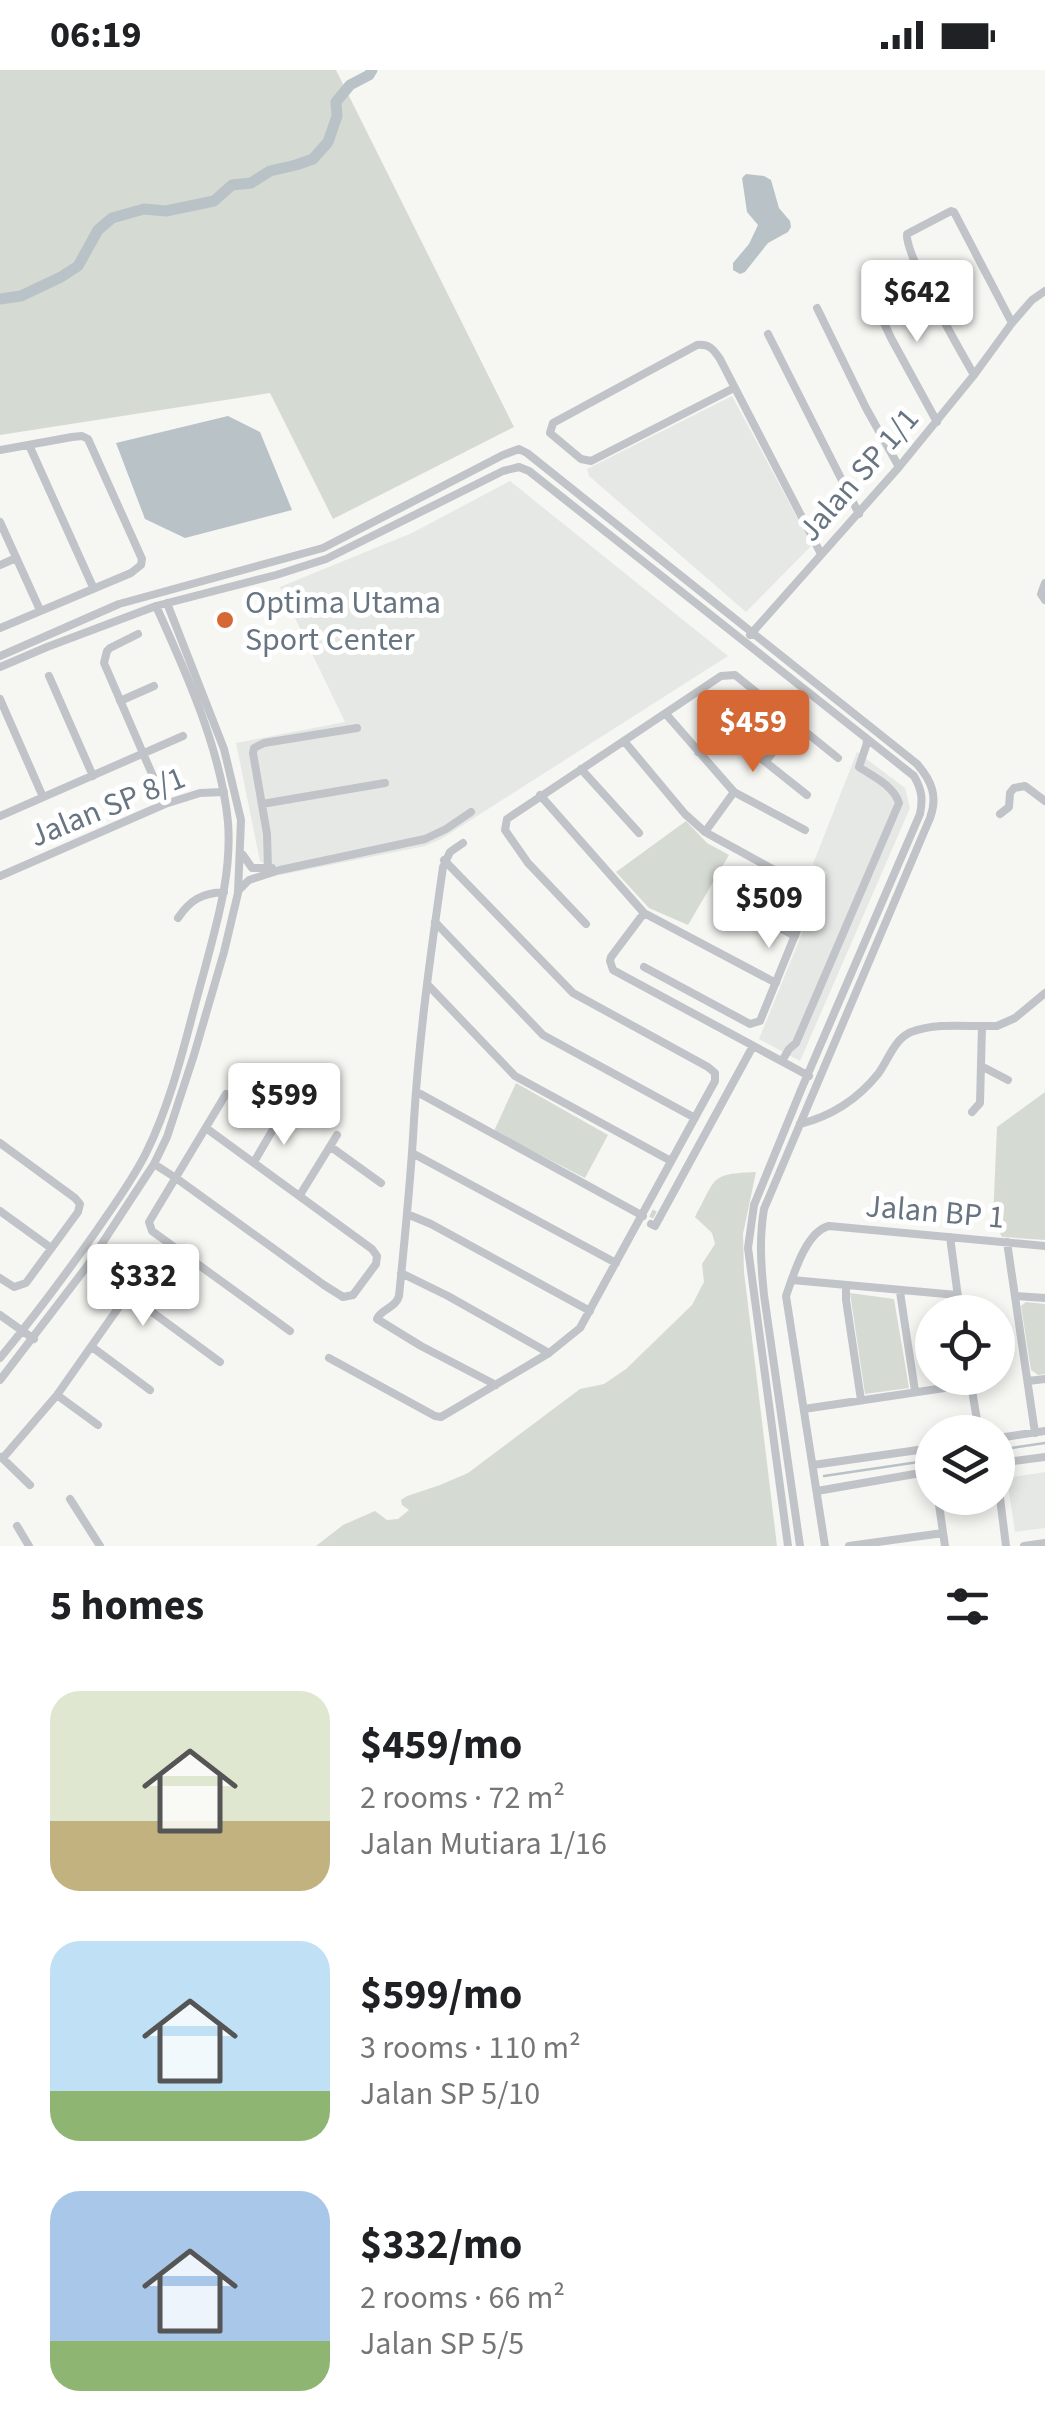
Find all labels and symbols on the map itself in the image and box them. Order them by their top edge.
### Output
pin: $642 [858,260,976,345]
street label: Jalan SP 1/1 [788,398,930,552]
place label: Optima Utama Sport Center [245,580,441,663]
marker: Optima Utama Sport Center [214,609,236,631]
pin: $459 [694,690,812,775]
street label: Jalan SP 8/1 [23,755,192,859]
pin: $509 [710,866,828,951]
pin: $599 [225,1063,343,1148]
street label: Jalan BP 1 [864,1183,1006,1241]
pin: $332 [84,1244,202,1329]

